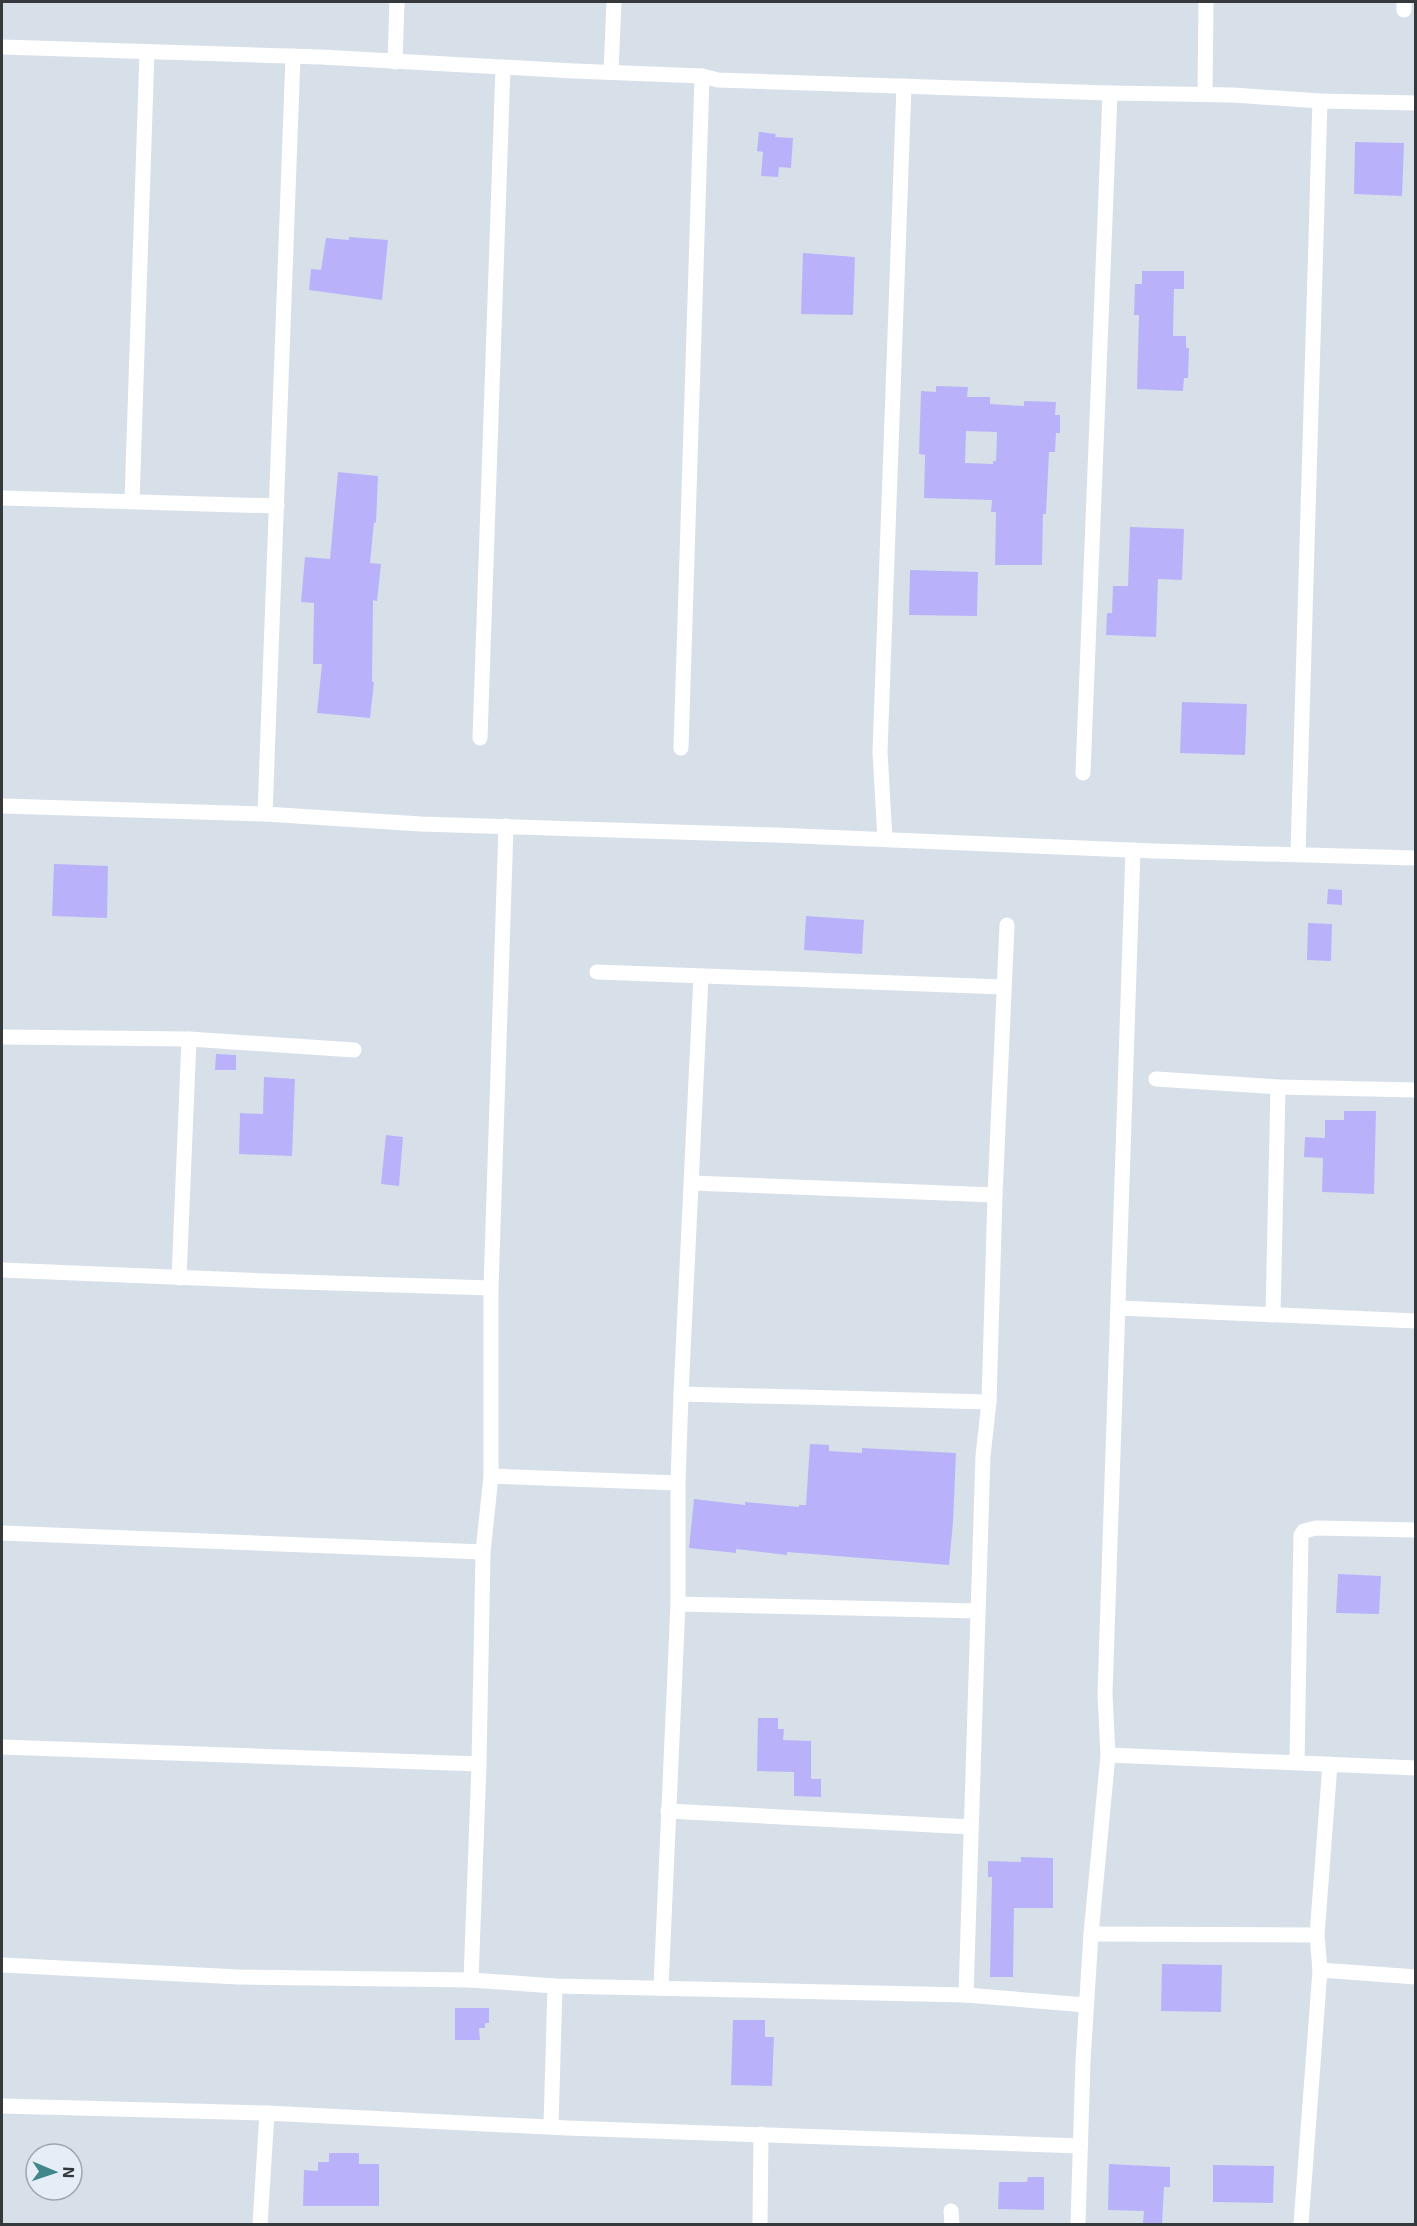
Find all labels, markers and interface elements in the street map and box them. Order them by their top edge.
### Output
north arrow [24,2142,84,2202]
text: N [60,2166,79,2179]

